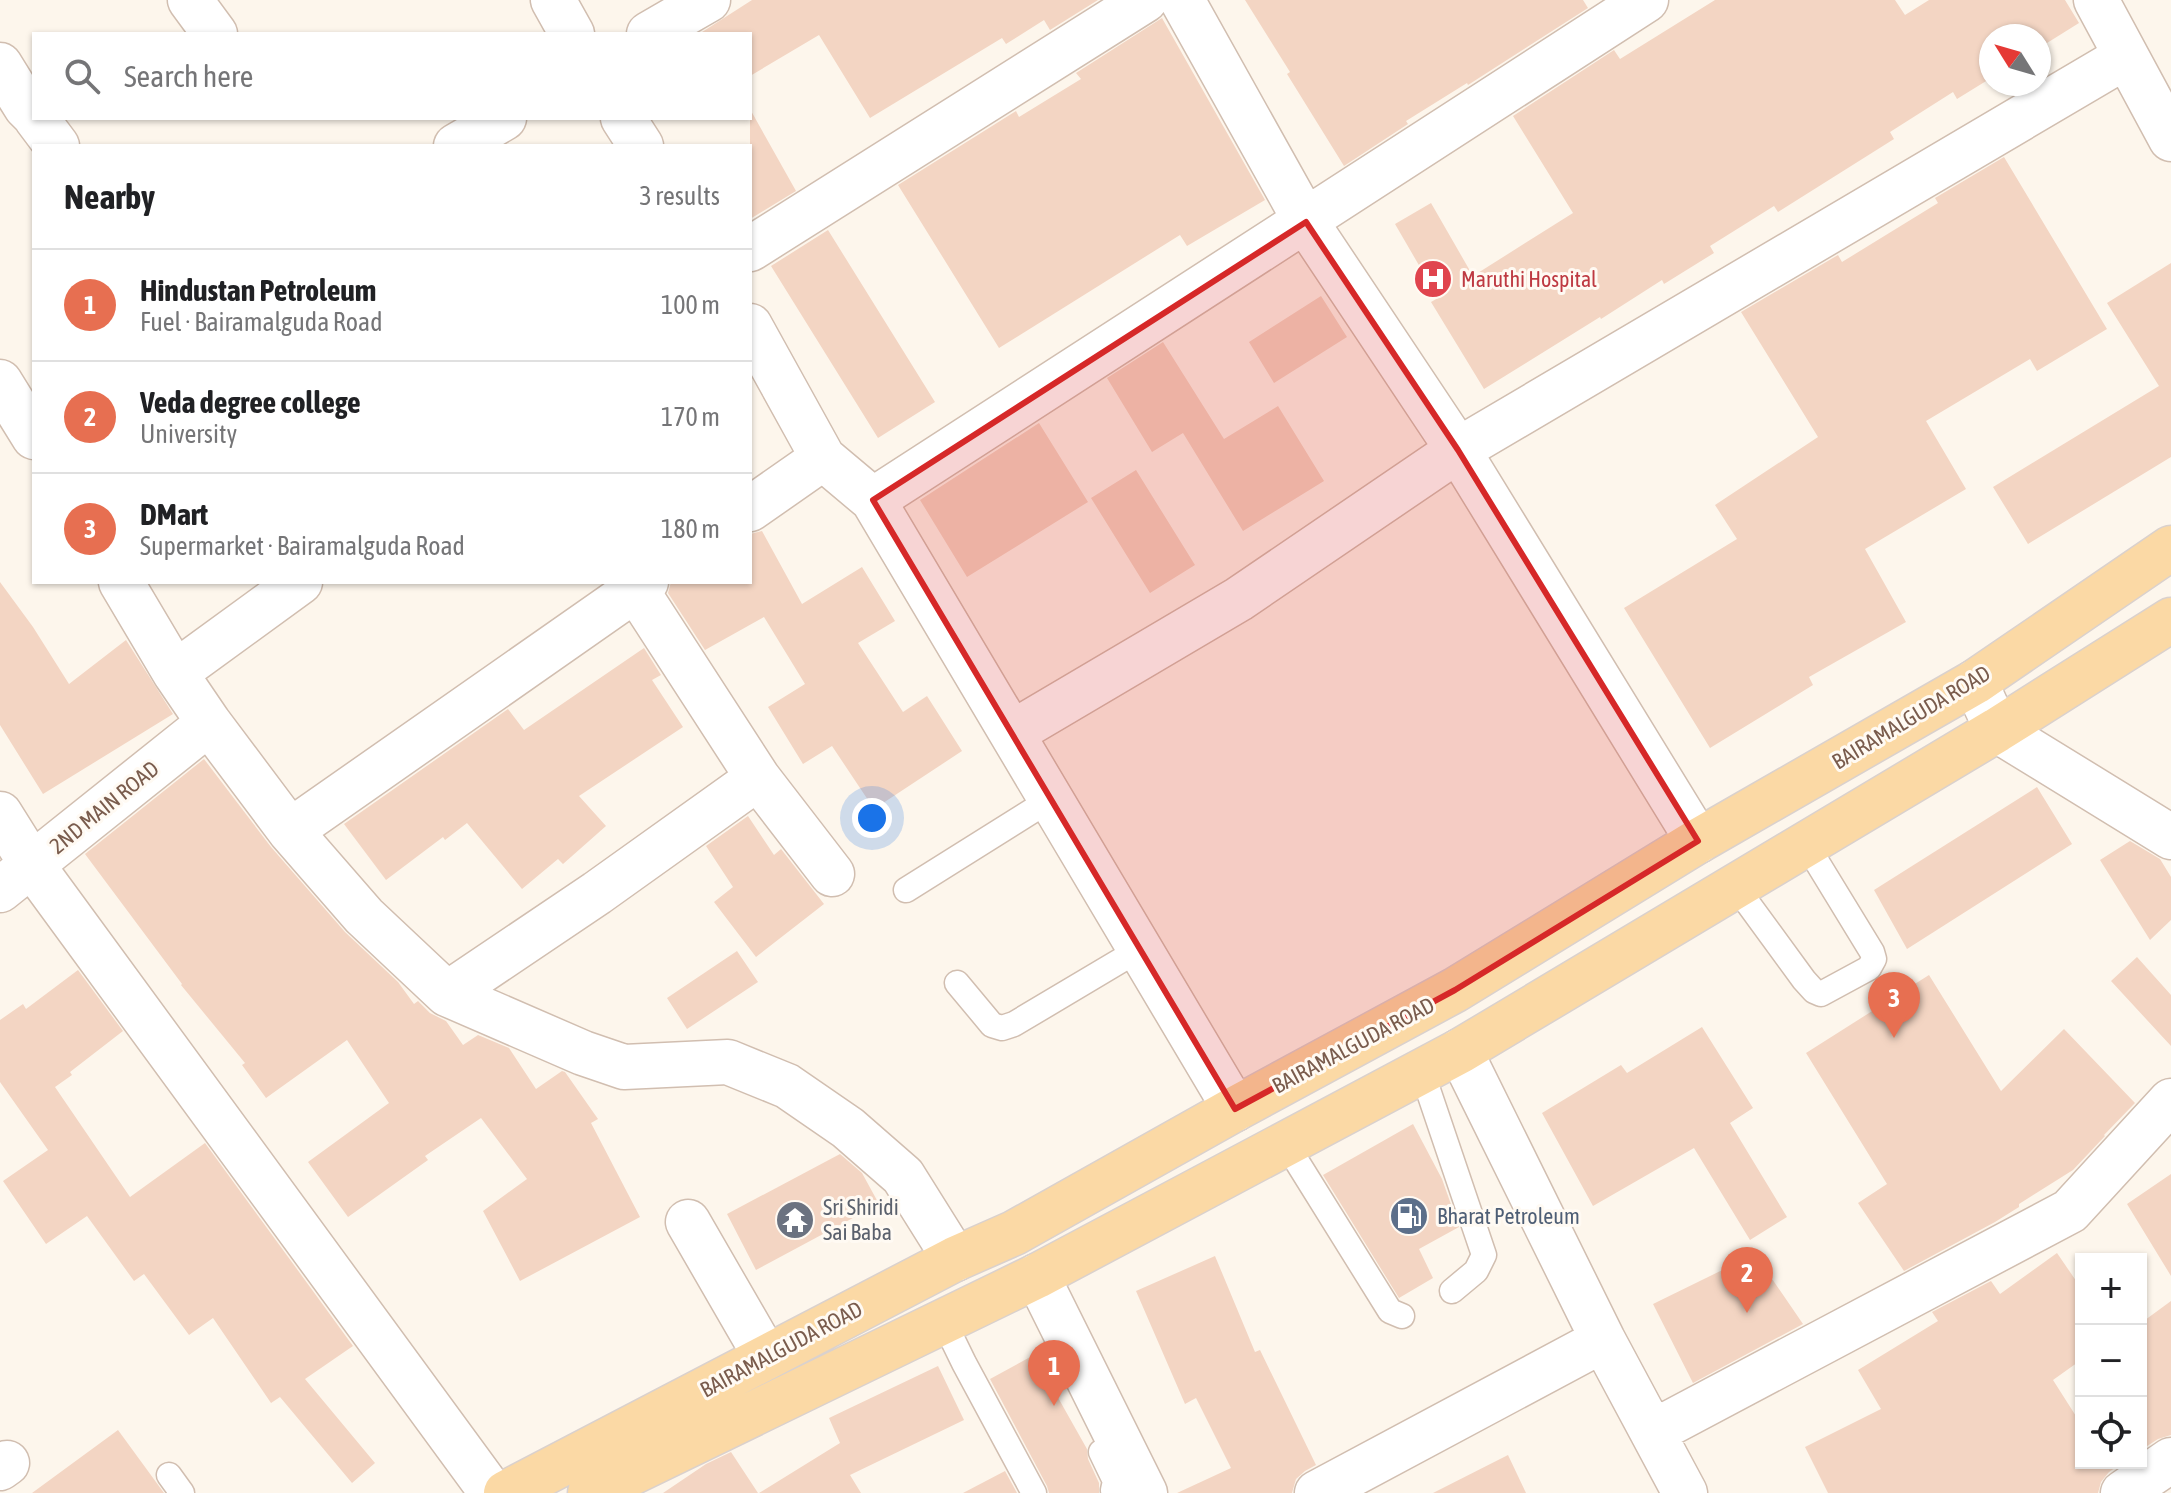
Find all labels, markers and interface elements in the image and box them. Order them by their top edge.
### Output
north arrow [1979,24,2051,96]
search box [32,32,752,120]
icon: search [60,54,104,98]
text: Search here [124,59,253,93]
text: Nearby [64,177,155,216]
text: 3 results [639,181,720,211]
hospital icon: Maruthi Hospital [1412,258,1454,300]
place label: Maruthi Hospital [1461,266,1597,292]
text: Hindustan Petroleum [140,273,376,307]
text: 1 [84,290,96,320]
text: 100 m [661,290,720,320]
text: Fuel · Bairamalguda Road [140,307,382,337]
text: Veda degree college [140,385,361,419]
text: 2 [84,402,96,432]
text: 170 m [661,402,720,432]
text: University [140,419,237,449]
text: DMart [140,497,208,531]
text: 3 [84,514,96,544]
text: 180 m [661,514,720,544]
text: Supermarket · Bairamalguda Road [140,531,465,561]
street label: BAIRAMALGUDA ROAD [1827,660,1995,774]
street label: 2ND MAIN ROAD [44,755,164,859]
your location [852,798,892,838]
pin: 3 [1868,972,1920,1038]
street label: BAIRAMALGUDA ROAD [1268,991,1438,1099]
place label: Sri Shiridi Sai Baba [823,1194,899,1245]
fuel station icon: Bharat Petroleum [1388,1195,1430,1237]
temple icon: Sri Shiridi Sai Baba [774,1199,816,1241]
place label: Bharat Petroleum [1437,1203,1580,1229]
pin: 2 [1721,1247,1773,1313]
map controls [2075,1253,2147,1469]
button: + [2075,1253,2147,1325]
street label: BAIRAMALGUDA ROAD [696,1295,866,1403]
button: − [2075,1325,2147,1397]
pin: 1 [1028,1340,1080,1406]
button: locate [2075,1397,2147,1469]

